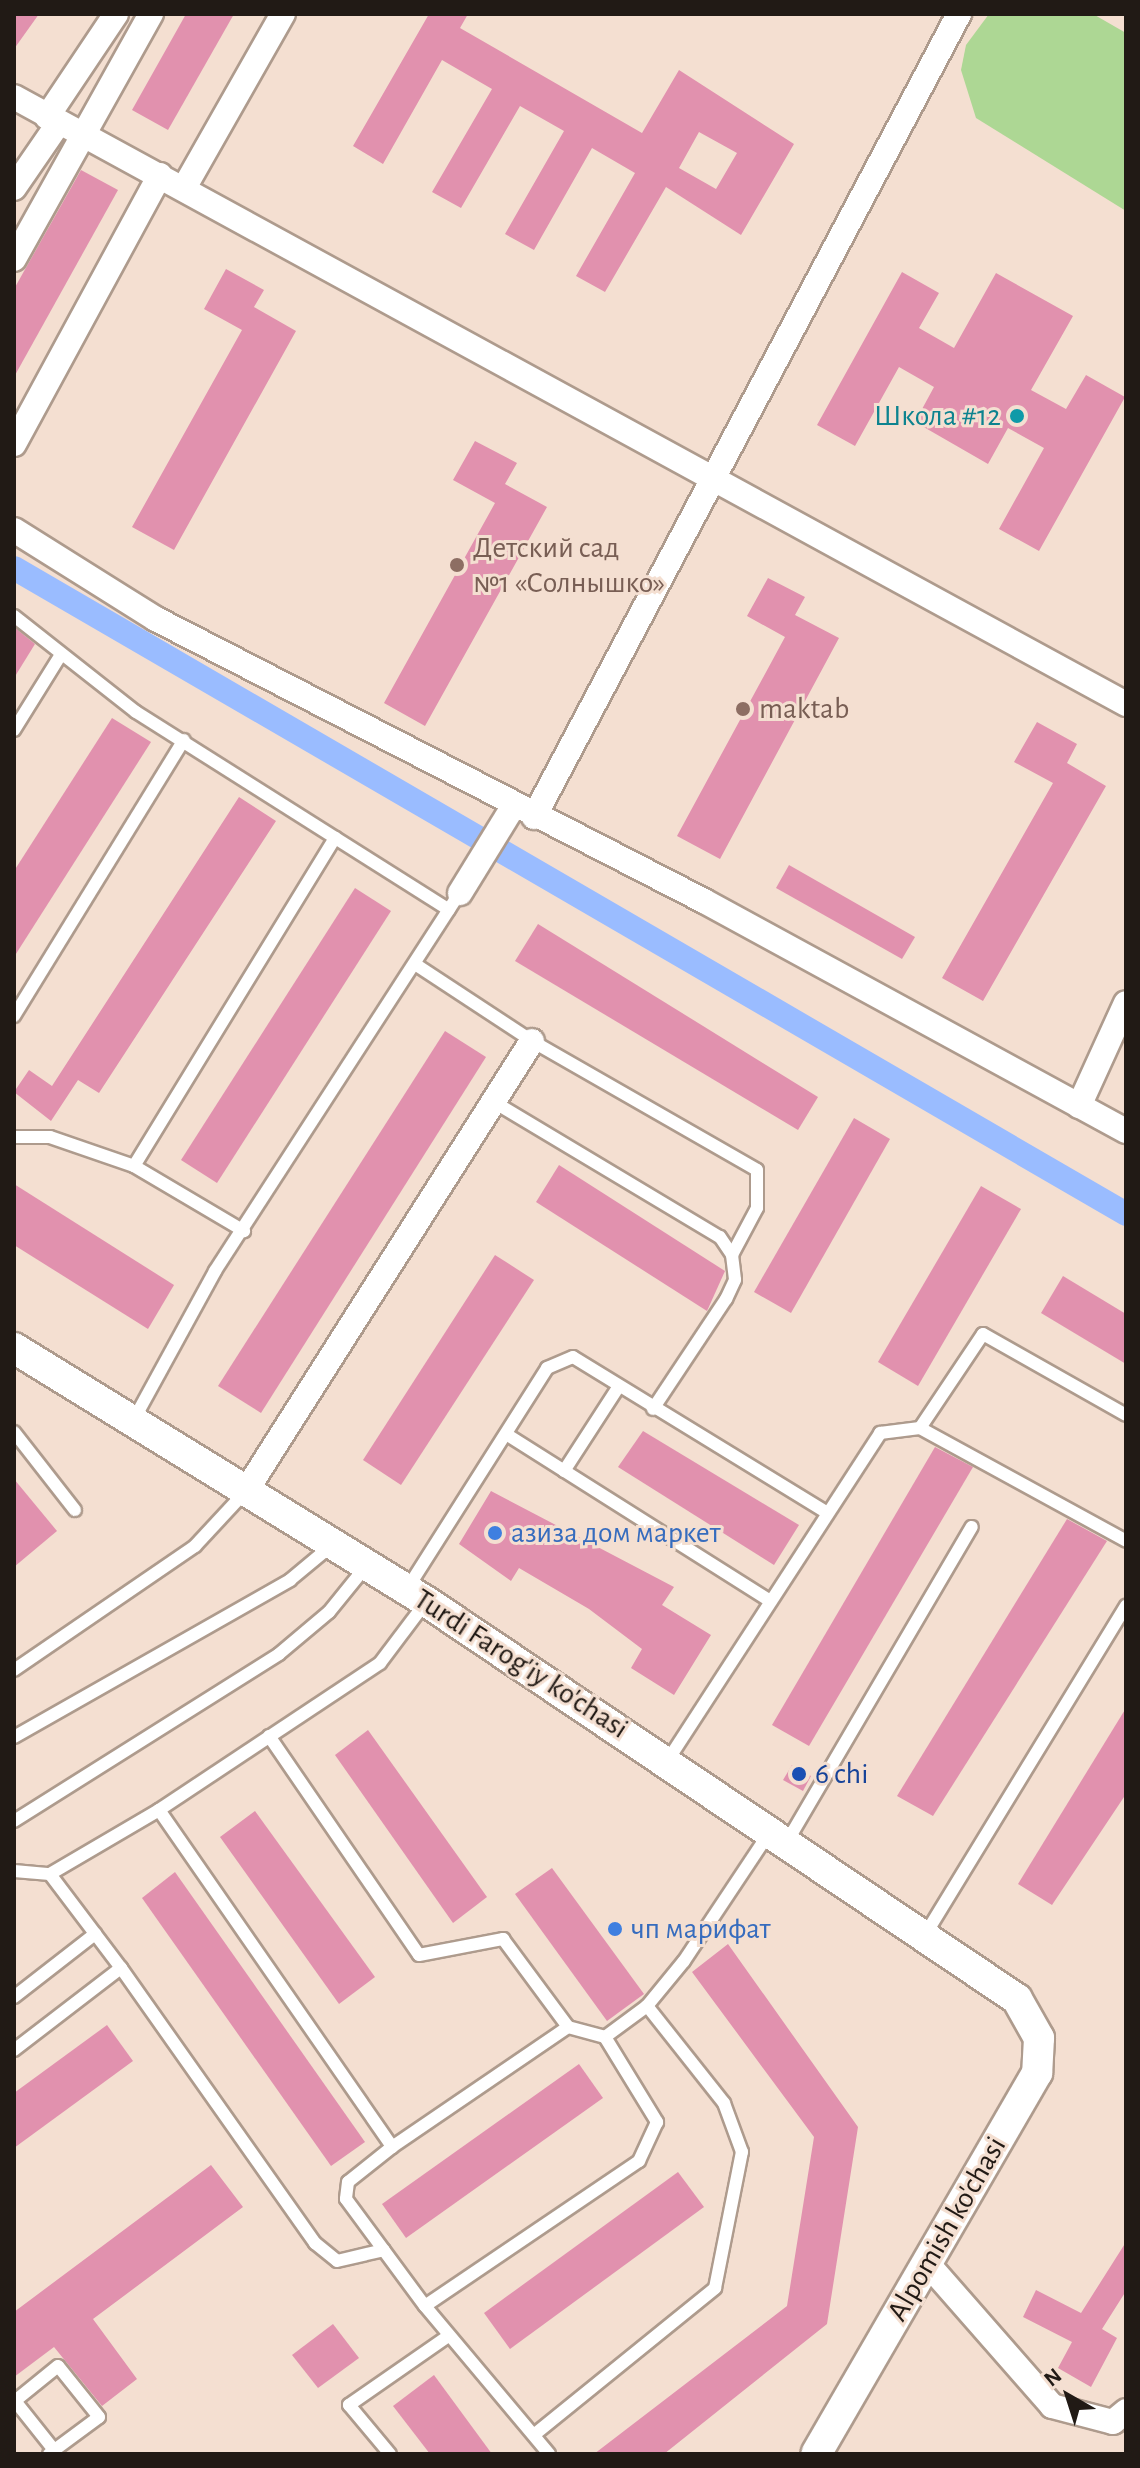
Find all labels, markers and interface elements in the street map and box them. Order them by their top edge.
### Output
place label: Школа #12 [874,398,1001,434]
marker: Школа #12 [1008,407,1026,425]
place label: Детский сад №1 «Солнышко» [473,530,665,600]
marker: Детский сад №1 «Солнышко» [448,556,466,574]
place label: maktab [759,691,849,727]
marker: maktab [734,700,752,718]
place label: азиза дом маркет [511,1515,721,1551]
marker: азиза дом маркет [486,1524,504,1542]
street label: Turdi Farog'iy ko'chasi [407,1581,635,1747]
place label: 6 chi [815,1756,868,1792]
marker: 6 chi [790,1765,808,1783]
place label: чп марифат [631,1911,770,1947]
marker: чп марифат [606,1920,624,1938]
street label: Alpomish ko'chasi [880,2130,1014,2328]
north arrow [1028,2356,1108,2436]
text: N [1040,2364,1066,2391]

